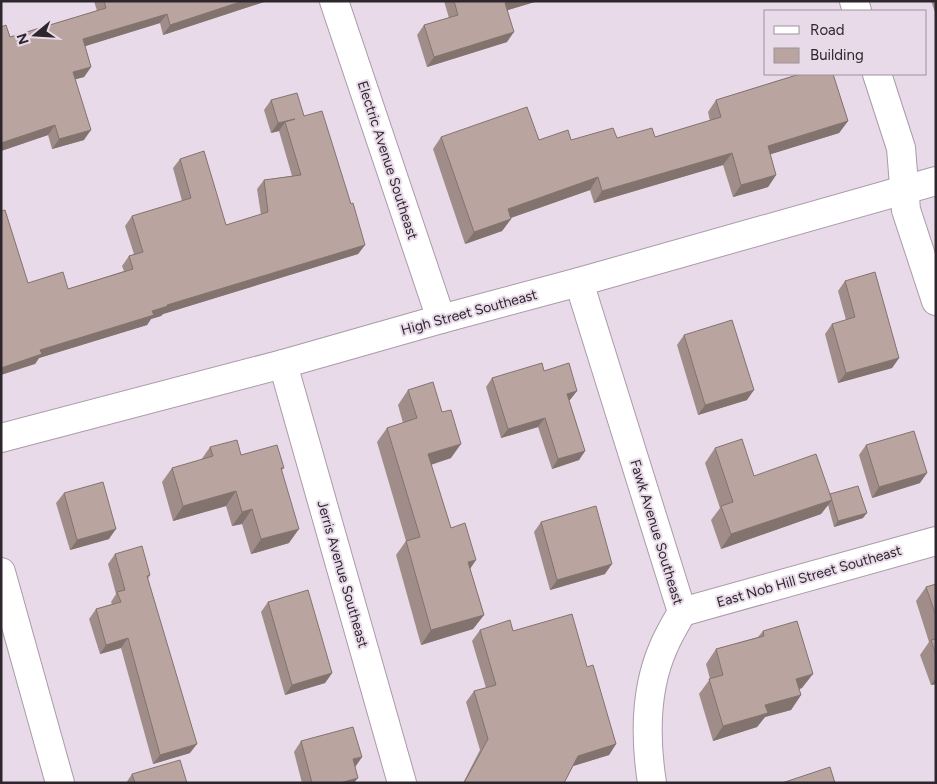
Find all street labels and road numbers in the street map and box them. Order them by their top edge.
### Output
street label: Electric Avenue Southeast [354,79,421,242]
street label: High Street Southeast [399,286,539,339]
street label: Fawk Avenue Southeast [626,458,687,607]
street label: Jerris Avenue Southeast [313,498,372,650]
street label: East Nob Hill Street Southeast [715,542,904,611]

